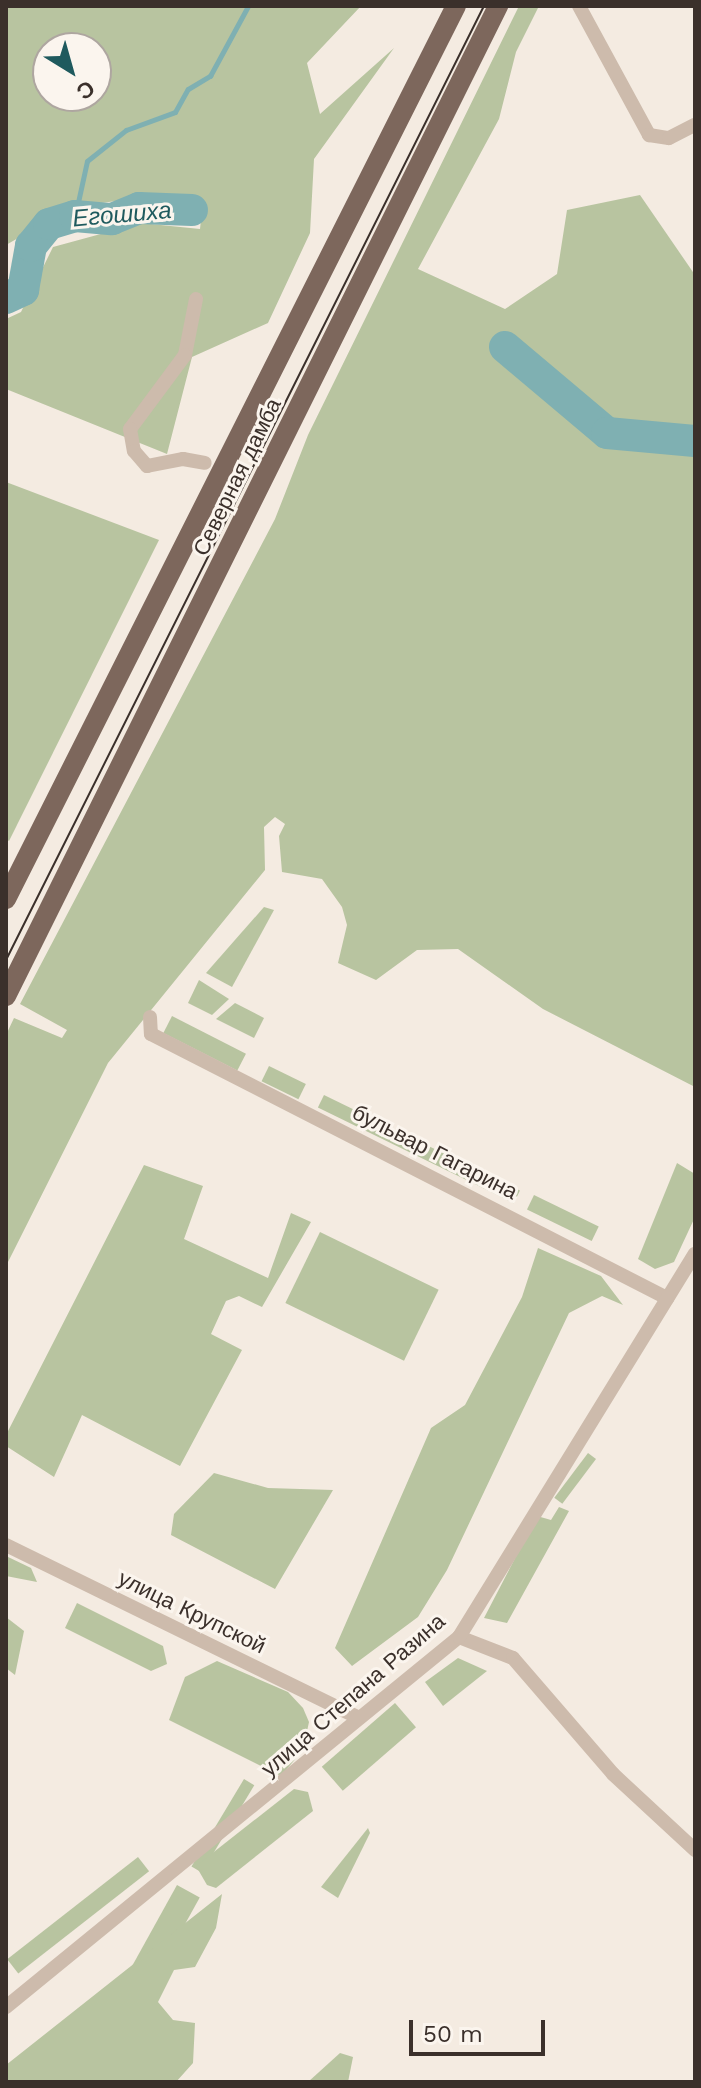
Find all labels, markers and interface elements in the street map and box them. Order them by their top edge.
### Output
north arrow [32,32,112,112]
text: С [72,75,99,105]
water label: Егошиха [71,196,173,234]
street label: Северная дамба [187,394,287,560]
street label: бульвар Гагарина [348,1099,522,1205]
street label: улица Крупской [114,1565,270,1659]
street label: улица Степана Разина [256,1608,450,1782]
scale bar [413,2004,549,2054]
text: 50 m [423,2020,483,2048]

